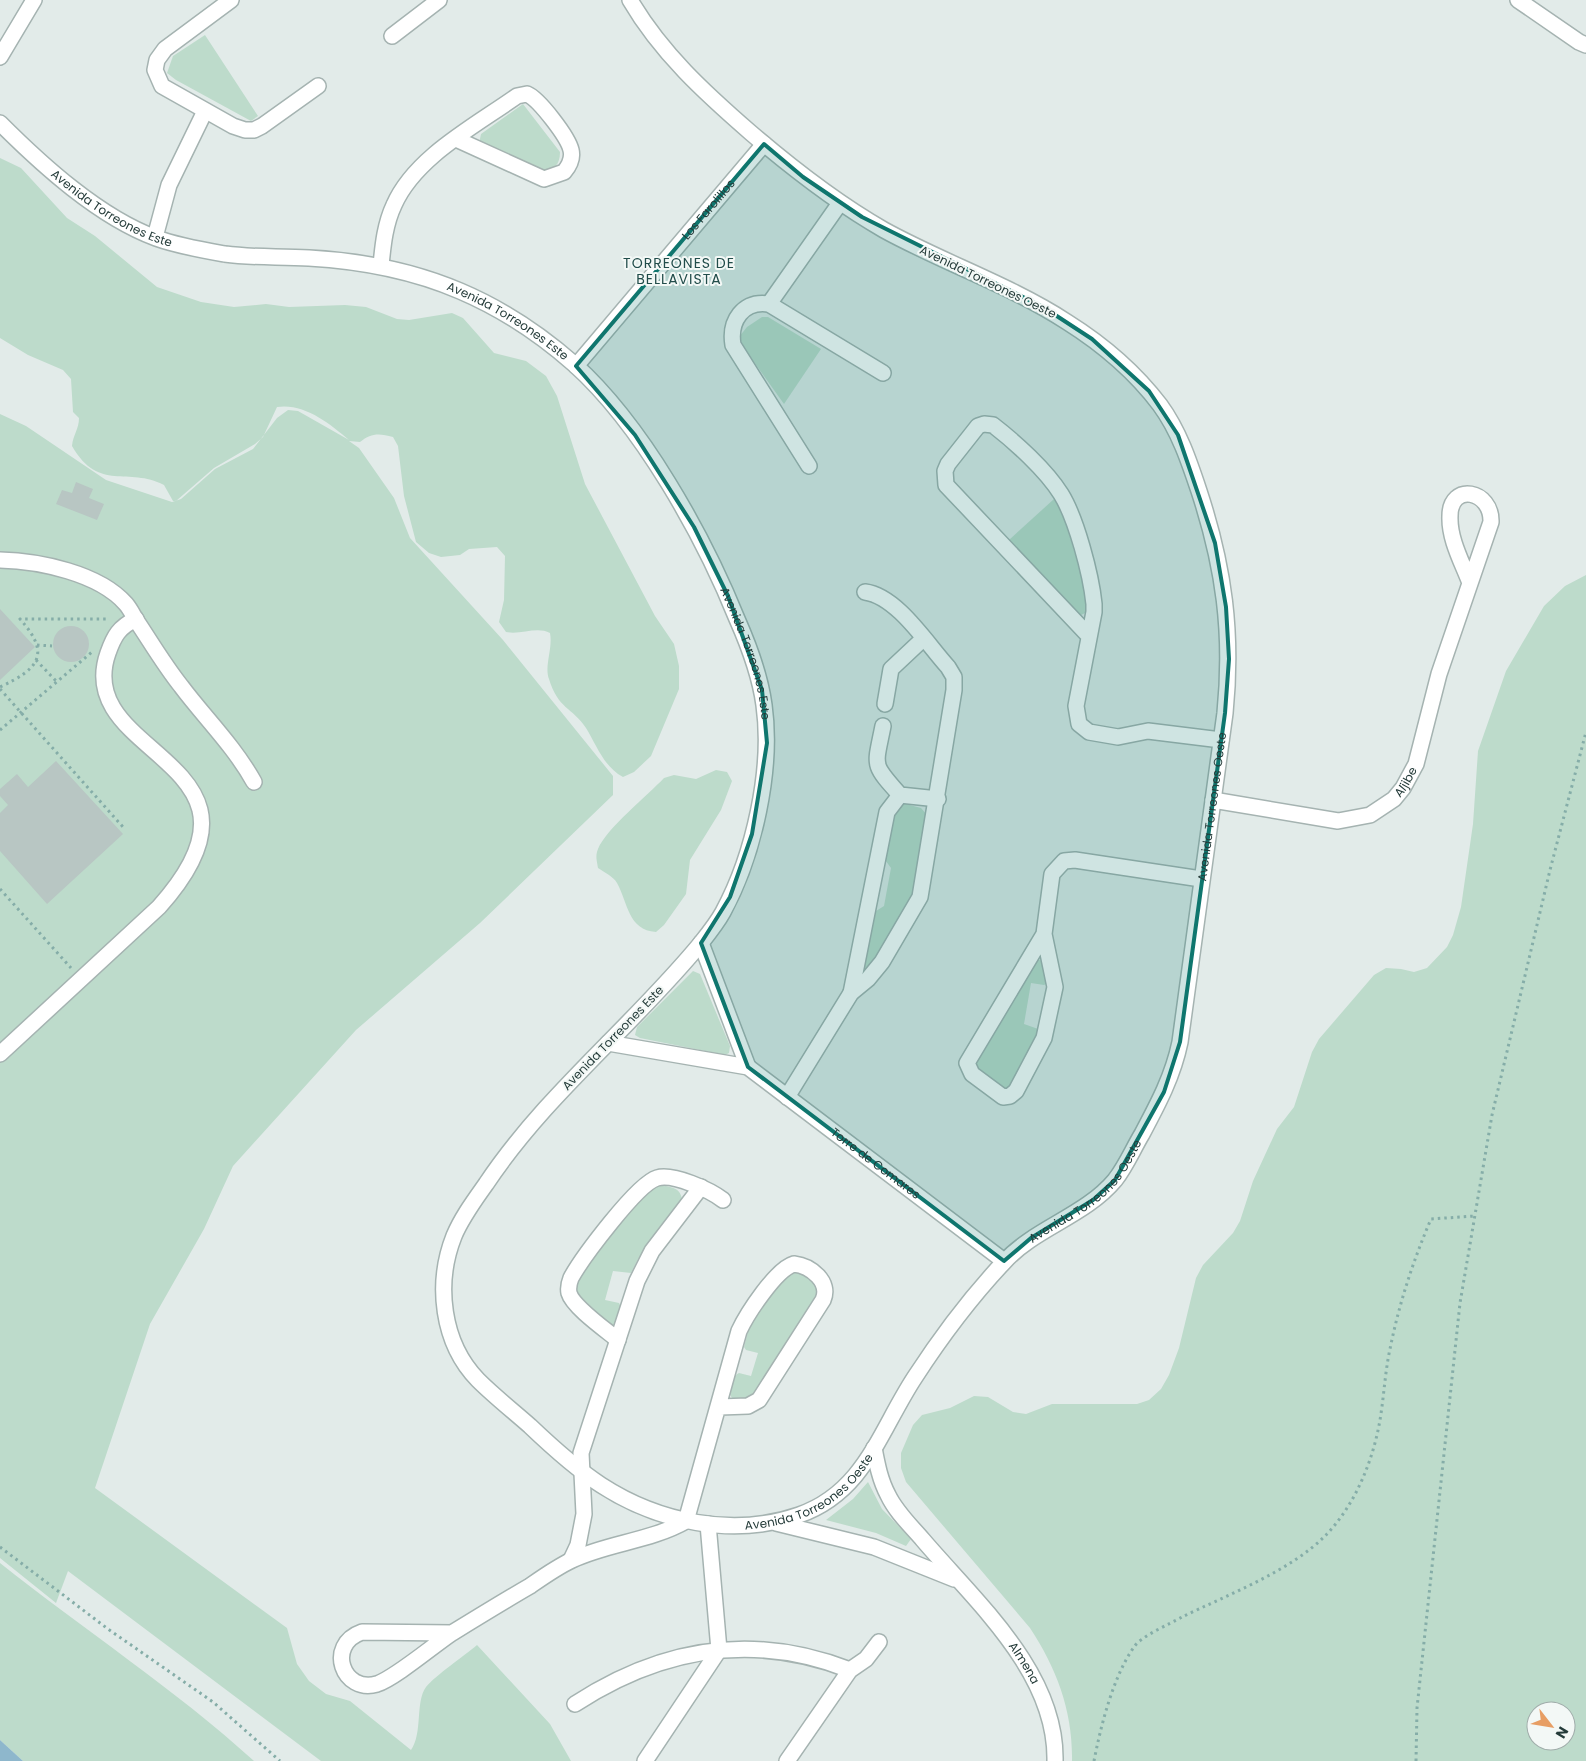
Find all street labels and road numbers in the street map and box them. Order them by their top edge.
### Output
street label: Avenida Torreones Este [48,165,174,251]
street label: Los Farolillos [678,175,739,243]
street label: Avenida Torreones Oeste [917,241,1059,322]
street label: Avenida Torreones Este [445,278,573,364]
street label: Avenida Torreones Este [716,584,775,720]
street label: Avenida Torreones Oeste [1193,731,1230,882]
street label: Aljibe [1390,764,1421,801]
street label: Avenida Torreones Este [558,982,667,1094]
street label: Torre de Comares [828,1124,924,1203]
street label: Avenida Torreones Oeste [1025,1136,1145,1247]
street label: Avenida Torreones Oeste [744,1450,877,1533]
street label: Almena [1005,1638,1044,1687]

